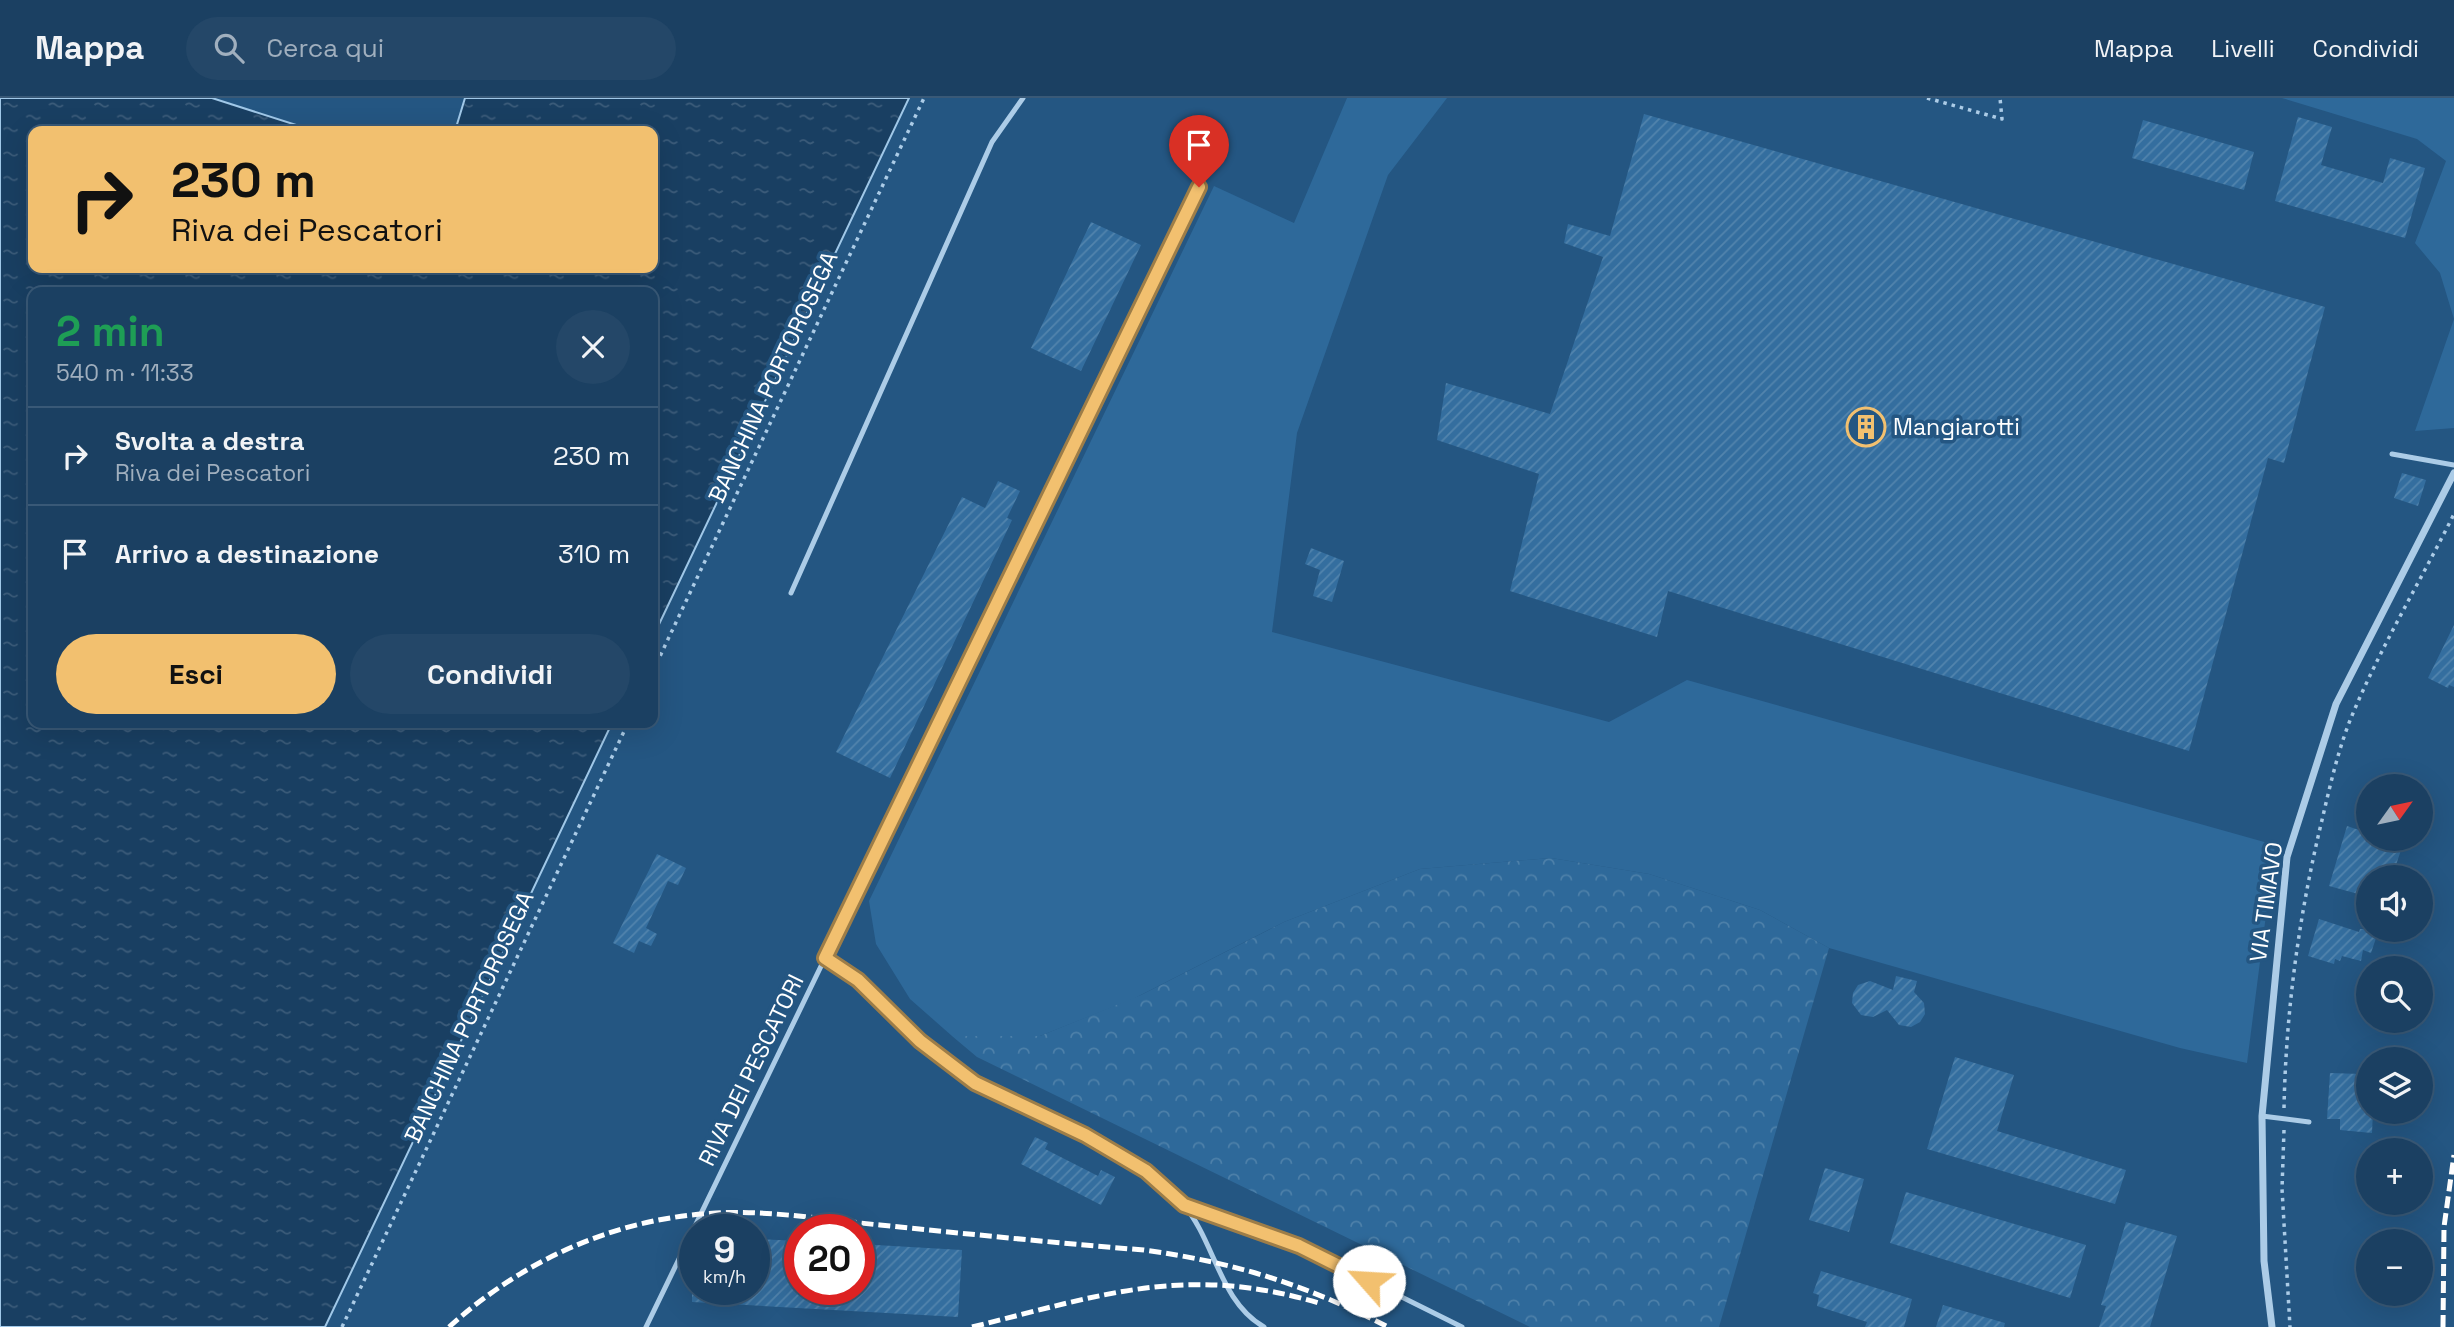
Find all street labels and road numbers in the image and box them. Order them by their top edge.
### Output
street label: BANCHINA PORTOROSEGA [702,246,844,508]
street label: VIA TIMAVO [2243,840,2289,964]
street label: BANCHINA PORTOROSEGA [398,886,540,1148]
street label: RIVA DEI PESCATORI [692,969,810,1171]

